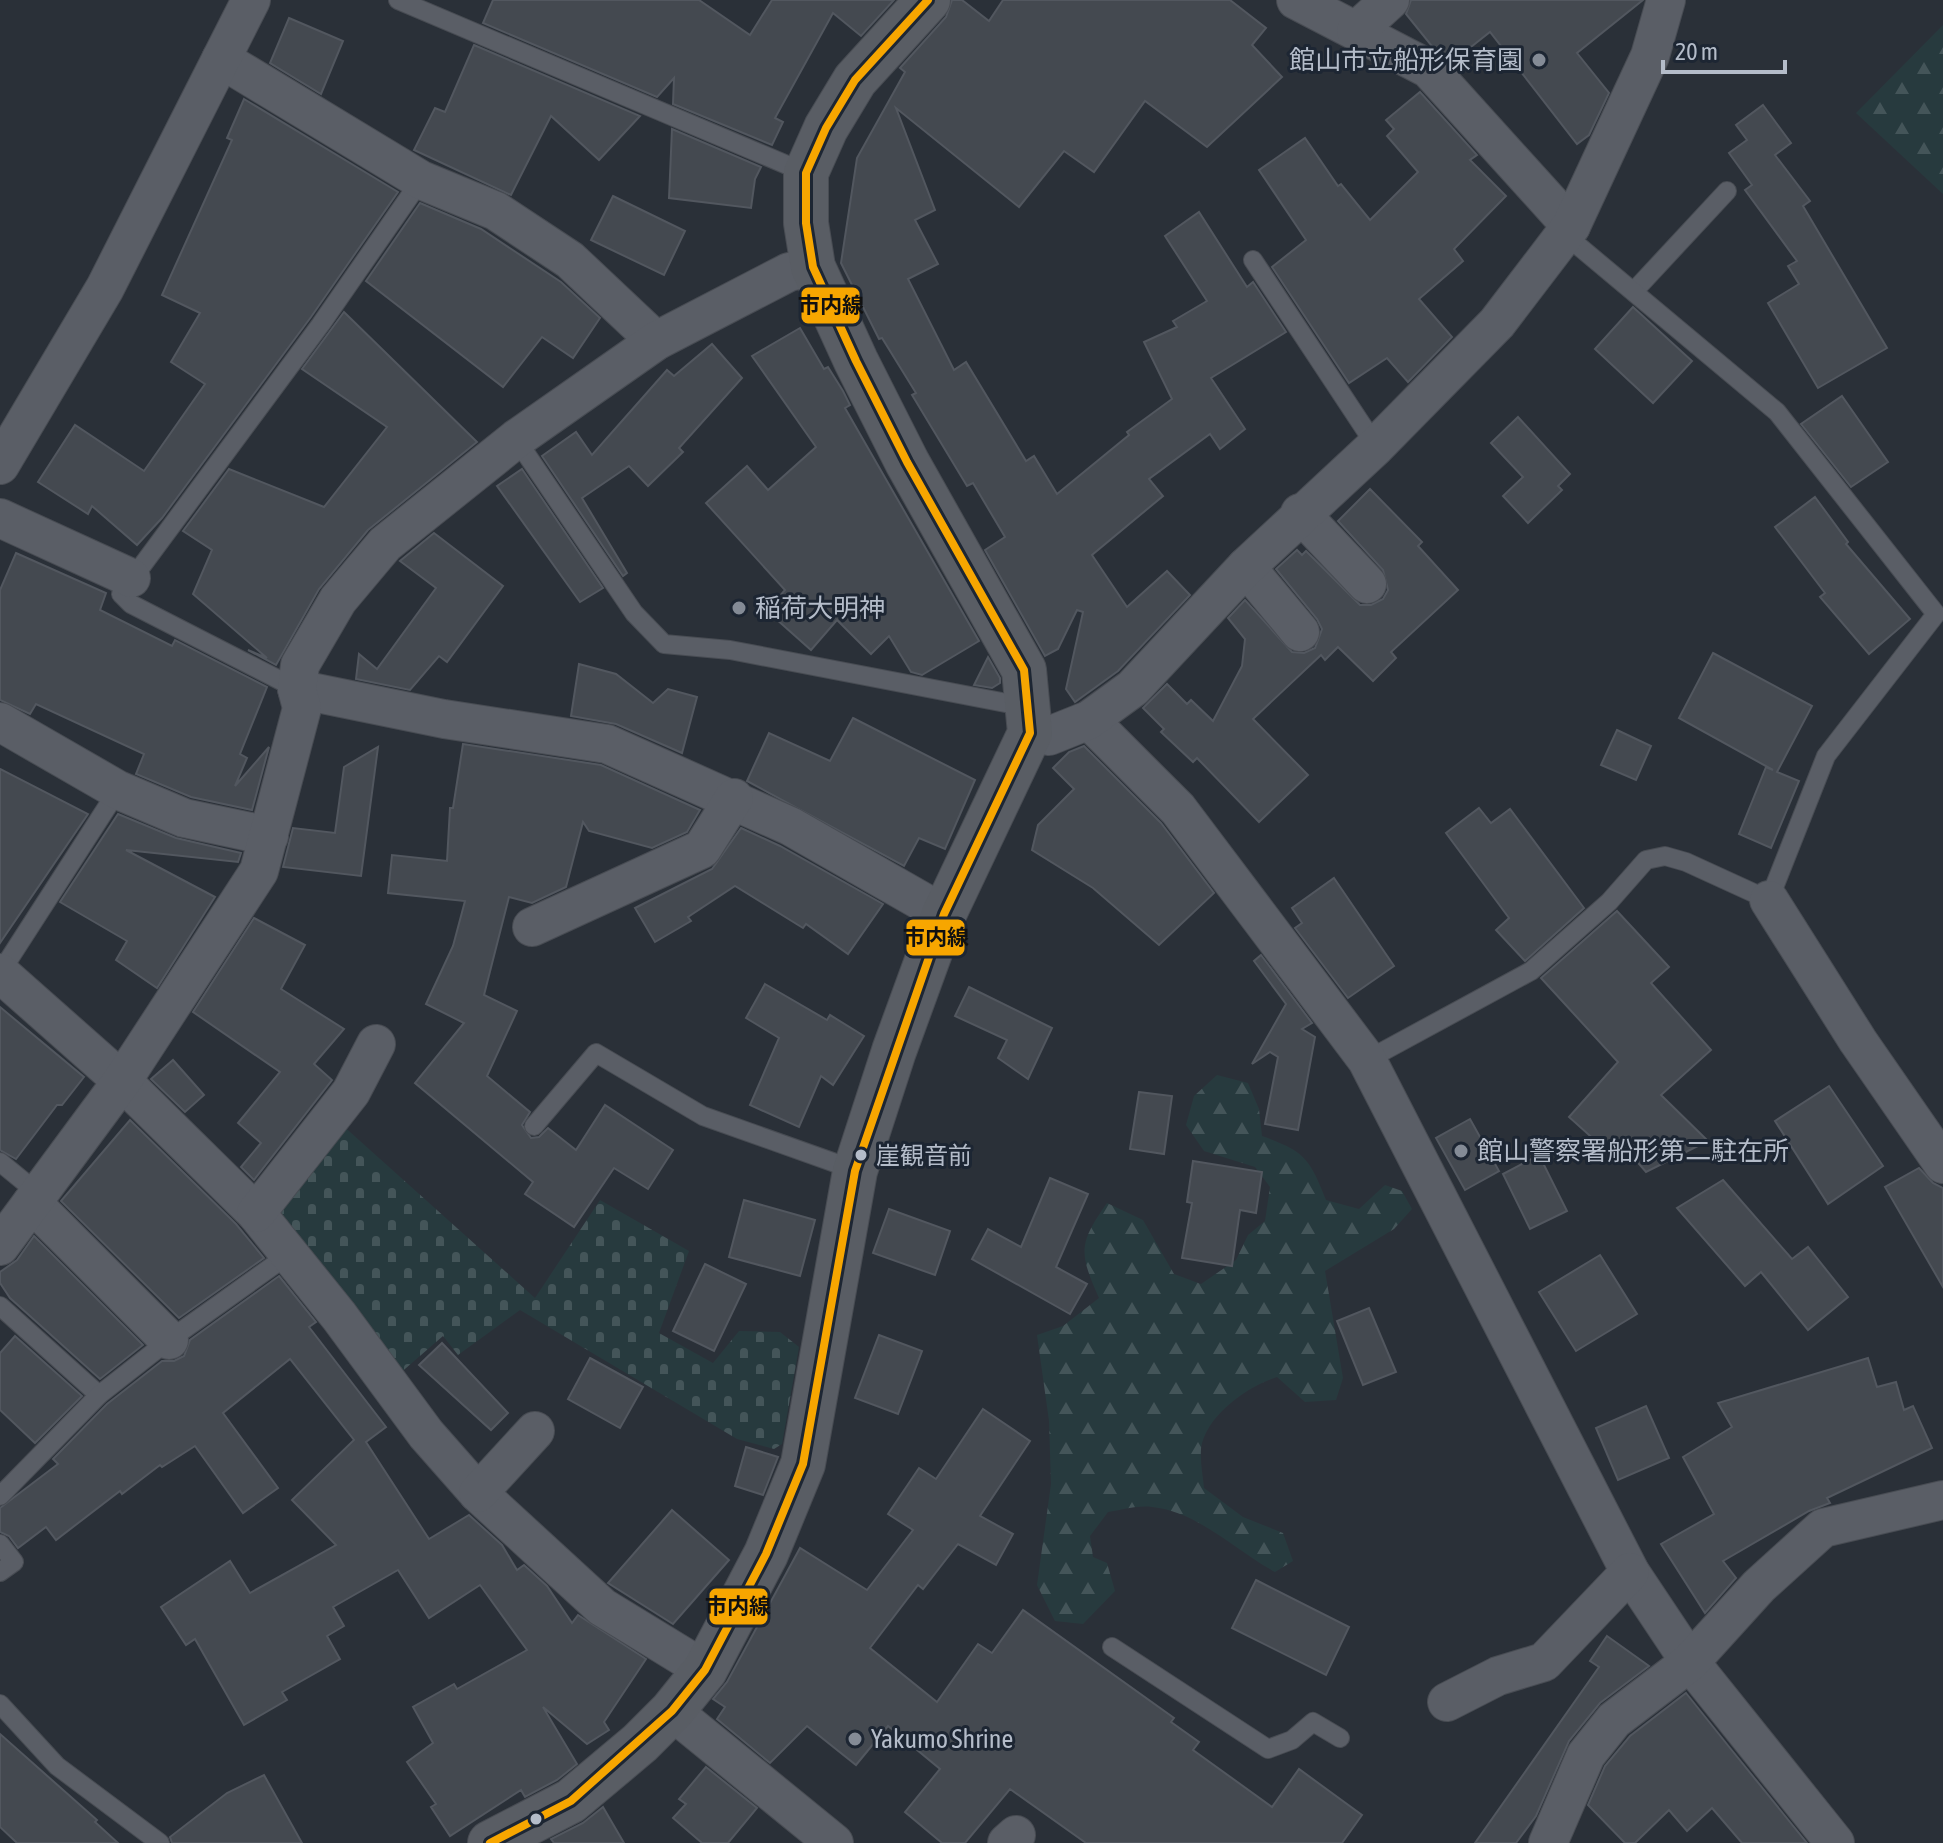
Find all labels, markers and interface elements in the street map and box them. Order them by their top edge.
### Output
scale bar [1663,24,1785,74]
text: 20 m [1675,38,1718,65]
place label: 館山市立船形保育園 [1289,45,1523,75]
marker: 館山市立船形保育園 [1530,51,1548,69]
line badge: 市内線 [800,286,861,325]
text: 市内線 [798,292,864,318]
place label: 稲荷大明神 [755,593,885,623]
marker: 稲荷大明神 [730,599,748,617]
line badge: 市内線 [905,918,966,957]
text: 市内線 [903,924,969,950]
place label: 館山警察署船形第二駐在所 [1477,1136,1789,1166]
place label: 崖観音前 [876,1142,972,1169]
marker: 館山警察署船形第二駐在所 [1452,1142,1470,1160]
marker: 崖観音前 [853,1147,869,1163]
line badge: 市内線 [708,1587,769,1626]
text: 市内線 [705,1593,771,1619]
place label: Yakumo Shrine [871,1724,1013,1754]
marker: Yakumo Shrine [846,1730,864,1748]
unlabelled marker [528,1811,544,1827]

